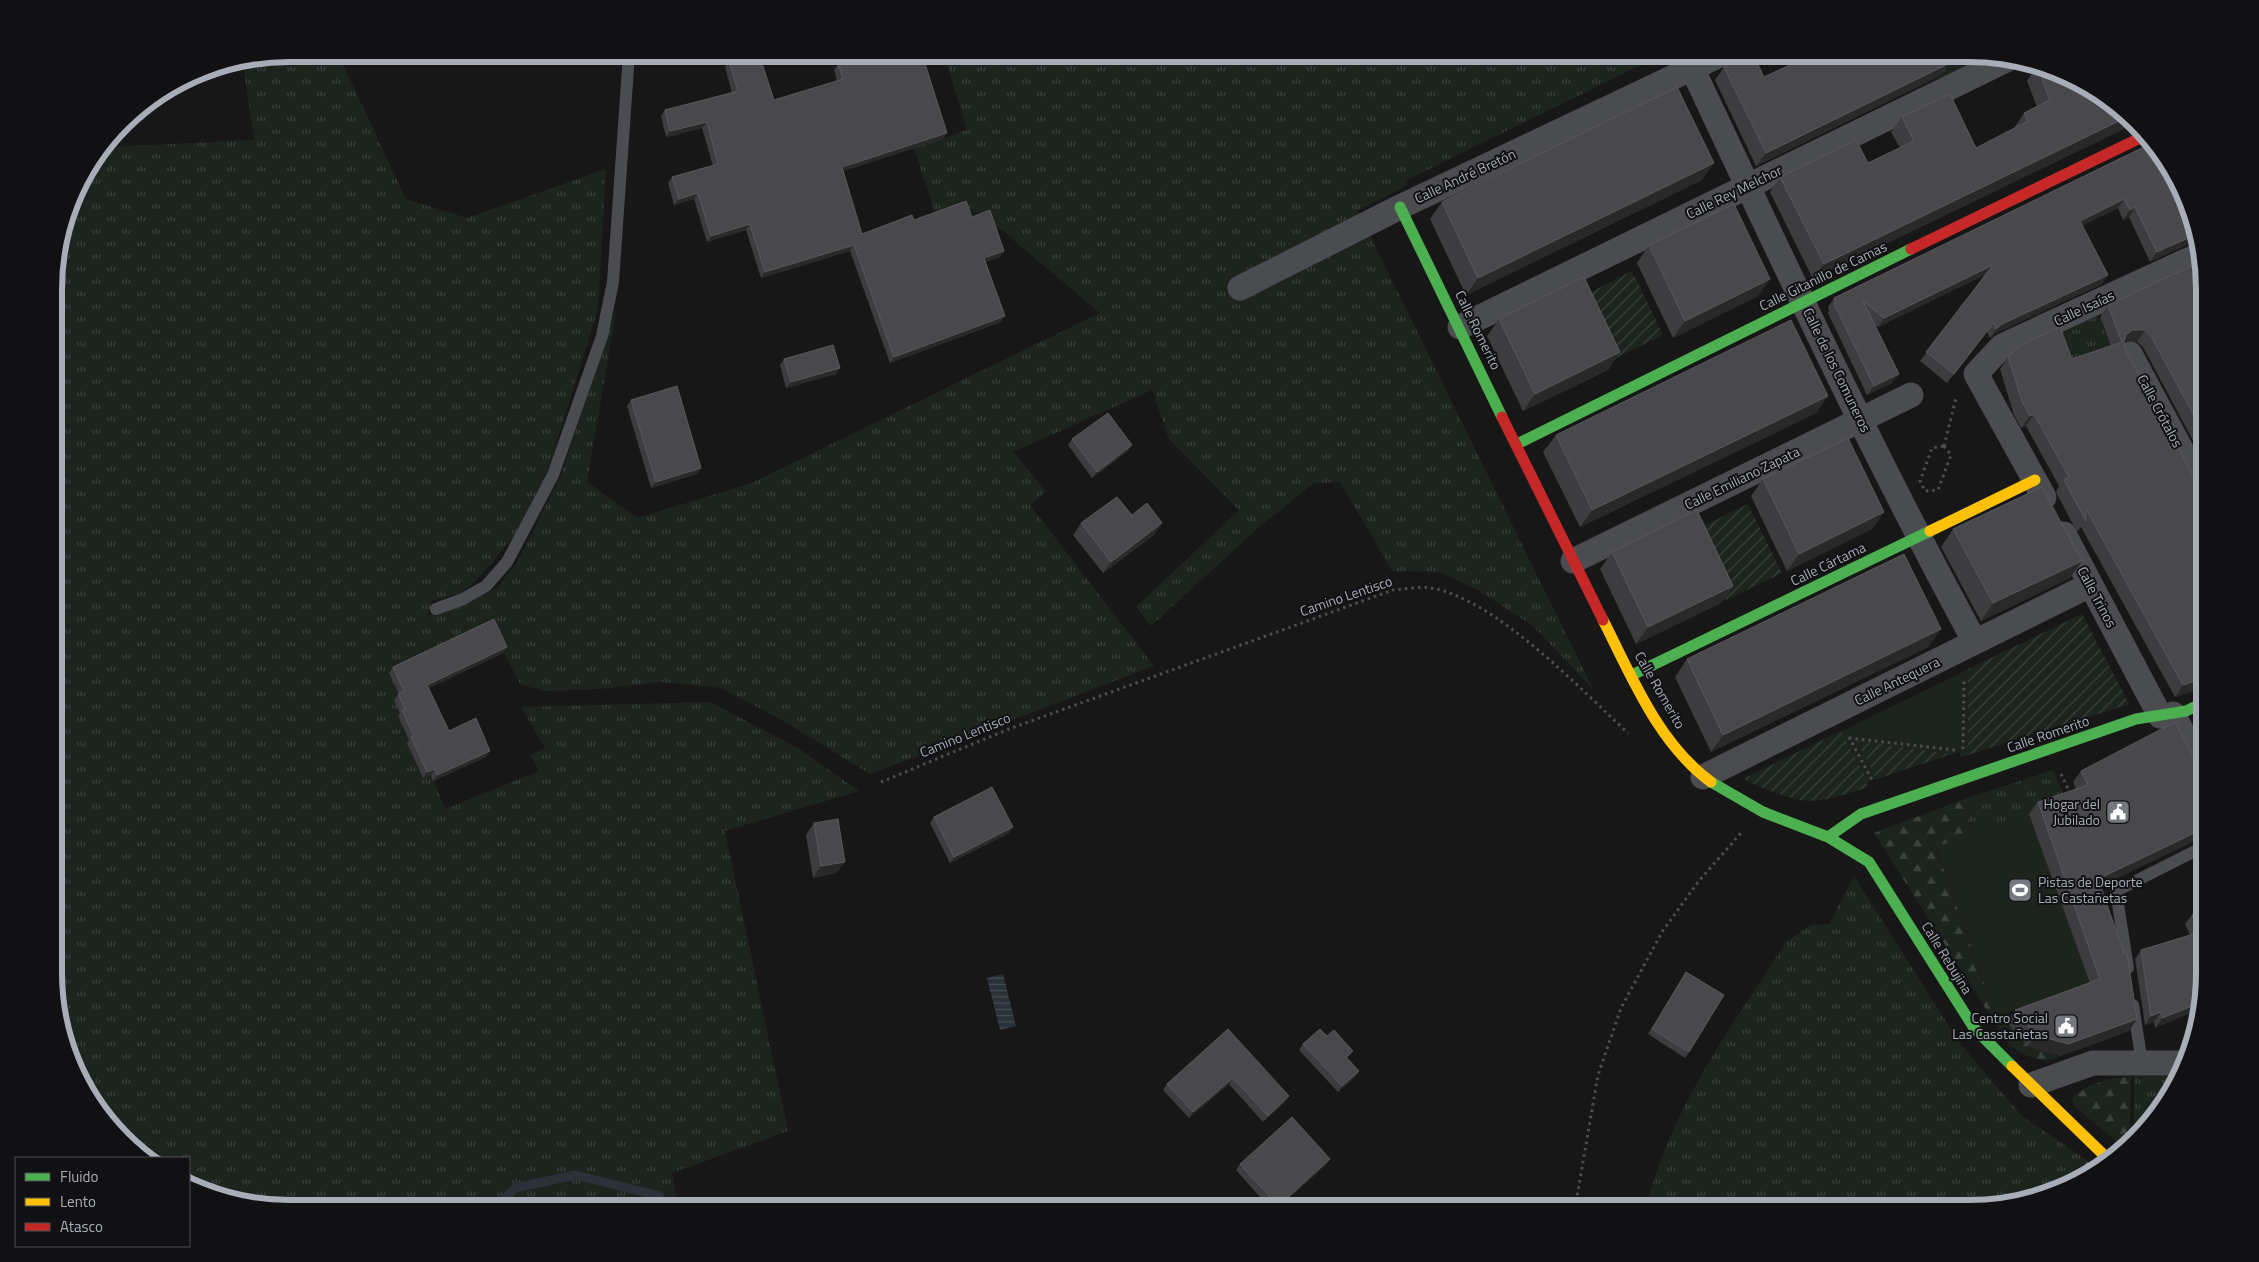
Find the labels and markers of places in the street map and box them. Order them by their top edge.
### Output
place label: Hogar del Jubilado [2043,793,2100,830]
public building icon: Hogar del Jubilado [2105,799,2131,825]
place label: Pistas de Deporte Las Castañetas [2038,871,2143,908]
sports icon: Pistas de Deporte Las Castañetas [2007,877,2033,903]
place label: Centro Social Las Casstañetas [1952,1007,2048,1044]
public building icon: Centro Social Las Casstañetas [2053,1013,2079,1039]

